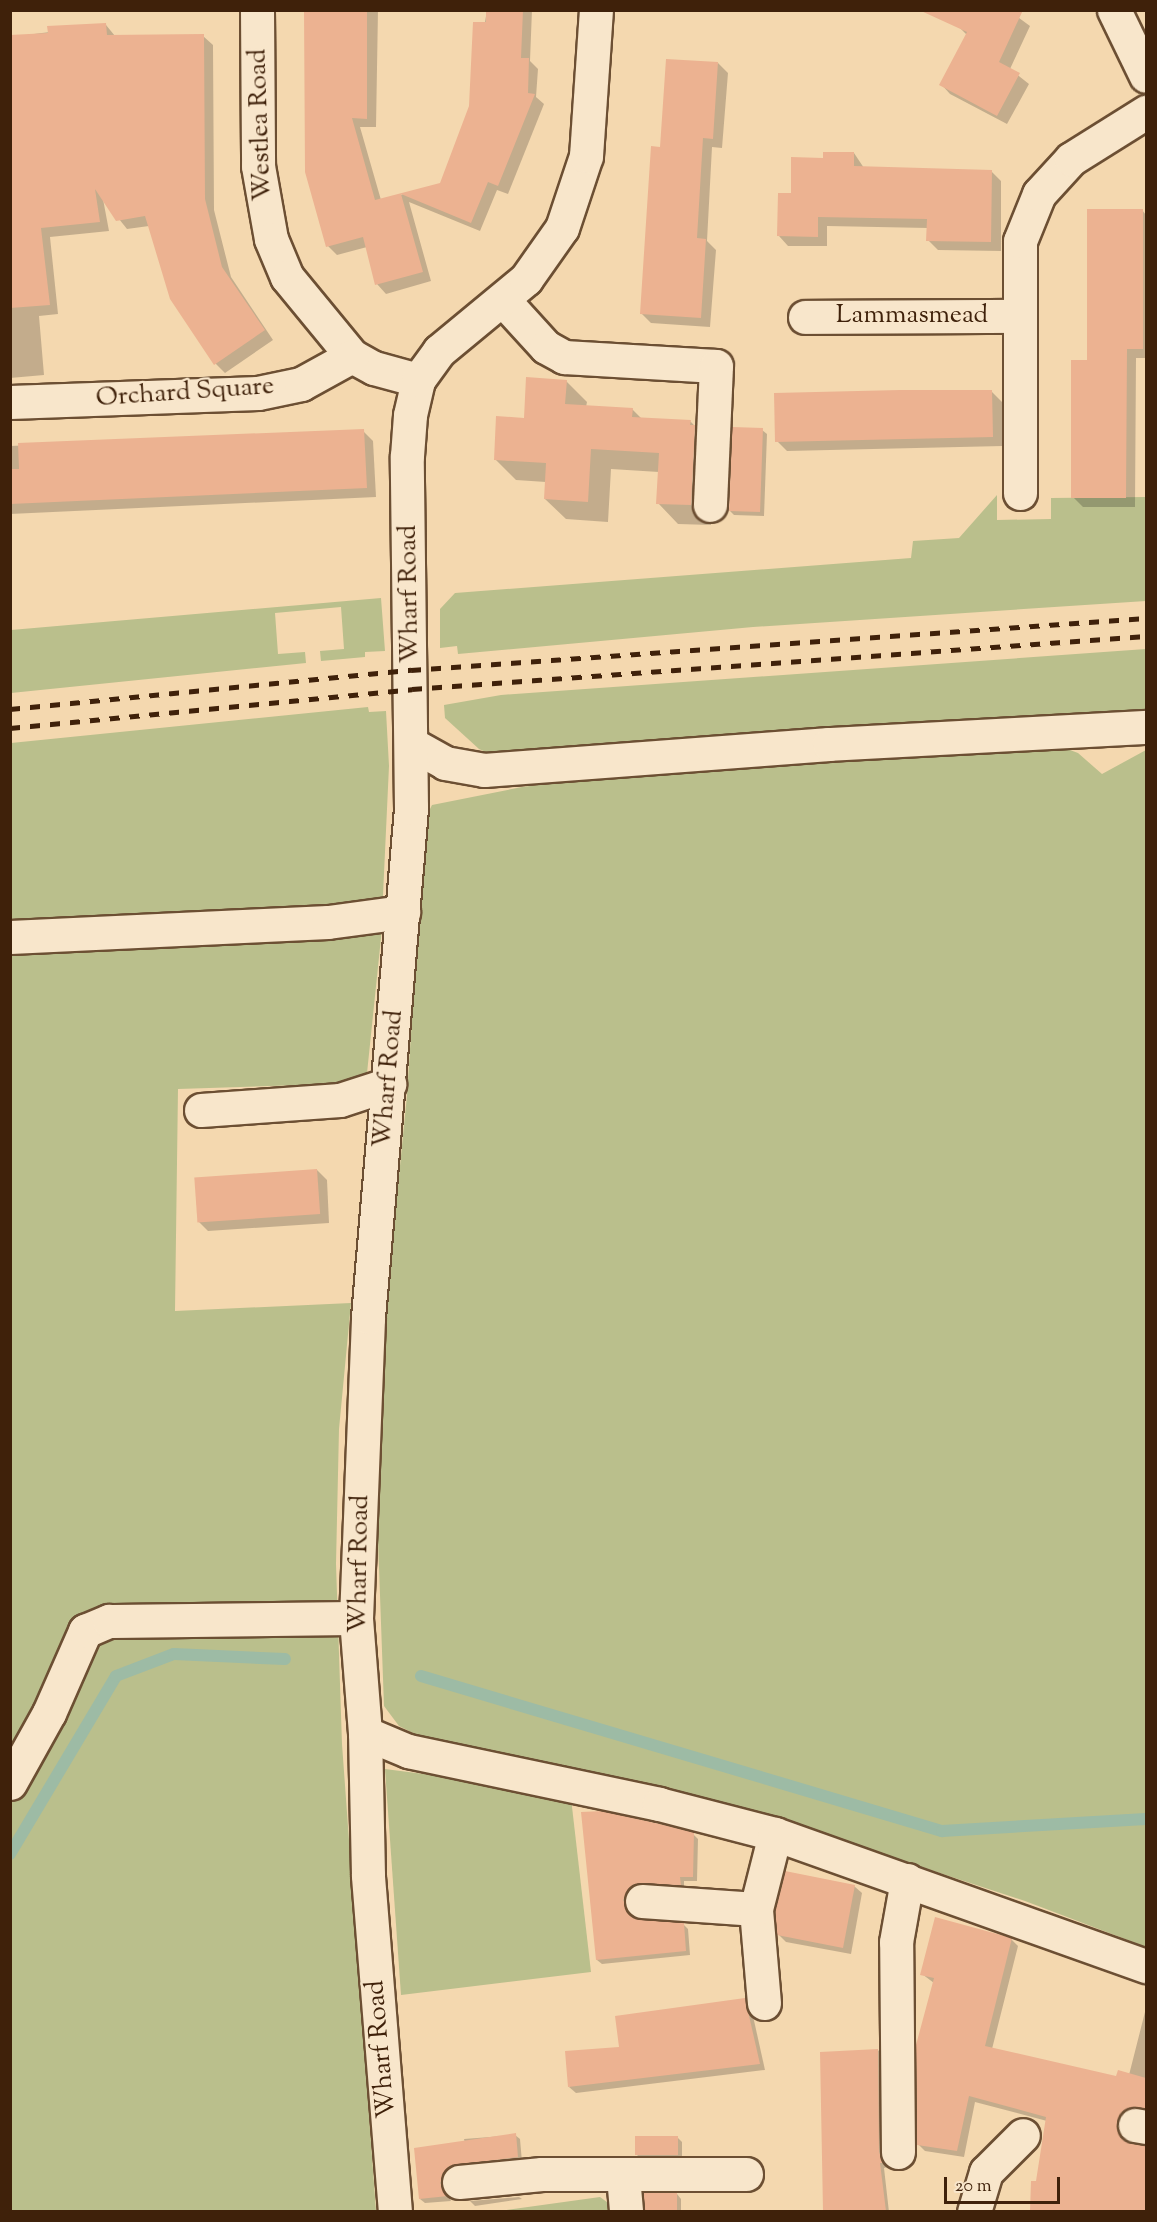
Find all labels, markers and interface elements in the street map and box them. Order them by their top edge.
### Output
street label: Westlea Road [243,48,279,202]
street label: Lammasmead [836,300,988,332]
street label: Orchard Square [95,371,275,415]
street label: Wharf Road [393,525,427,663]
street label: Wharf Road [367,1009,411,1149]
street label: Wharf Road [343,1495,377,1633]
street label: Wharf Road [360,1979,404,2119]
scale bar [947,2165,1062,2203]
text: 20 m [955,2174,992,2200]

